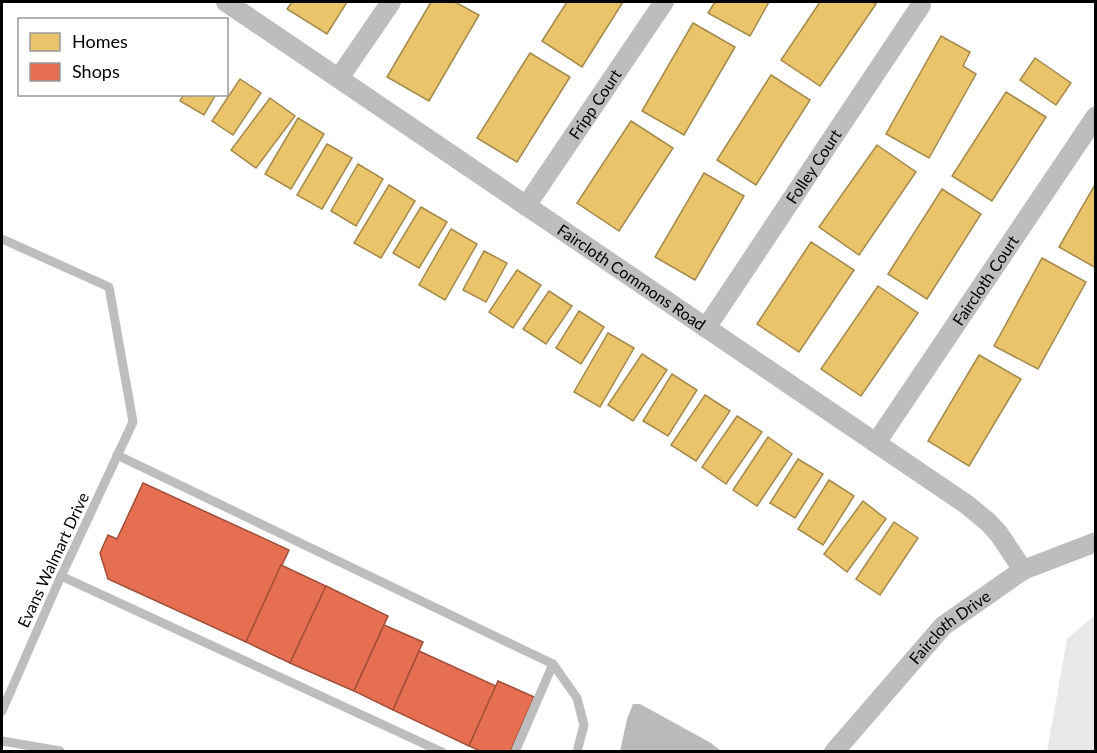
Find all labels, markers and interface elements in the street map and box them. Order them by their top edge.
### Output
legend [18,18,228,96]
text: Homes [72,30,128,52]
text: Shops [72,60,120,82]
street label: Fripp Court [564,65,625,142]
street label: Folley Court [782,125,845,207]
street label: Faircloth Commons Road [554,220,709,334]
street label: Faircloth Court [948,231,1022,329]
street label: Evans Walmart Drive [13,489,92,630]
street label: Faircloth Drive [905,586,994,667]

